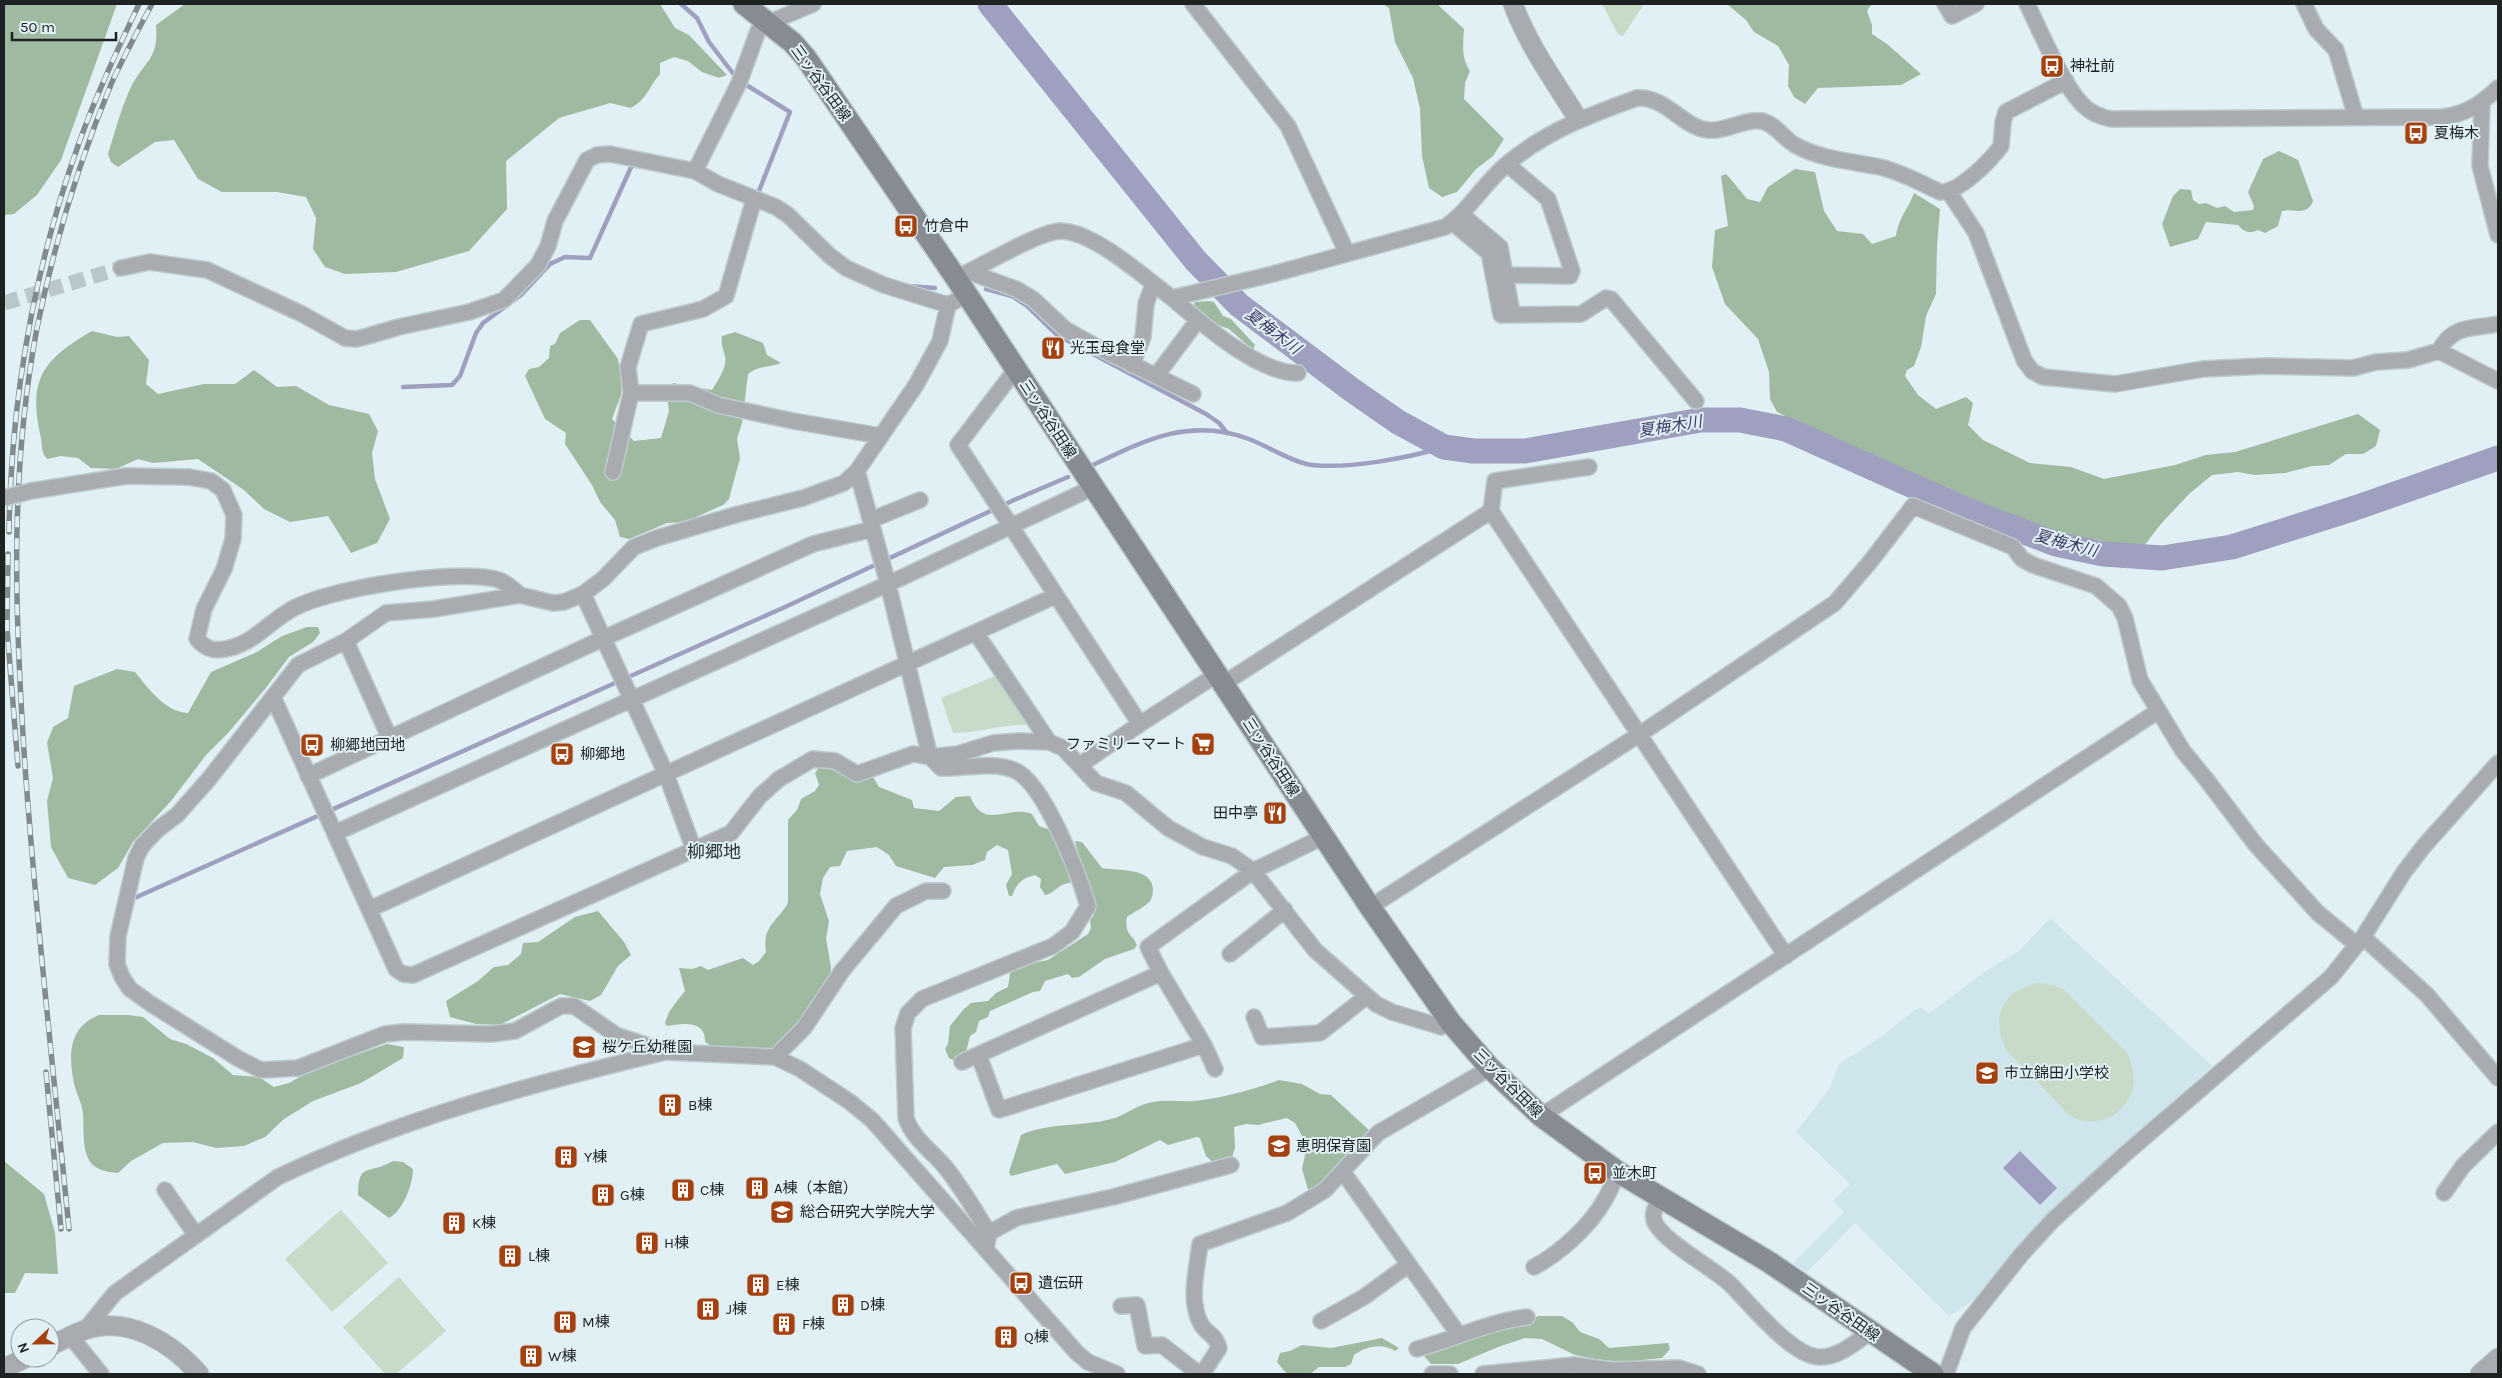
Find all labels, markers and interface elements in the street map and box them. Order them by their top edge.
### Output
scale bar [12,10,116,42]
text: 50 m [20,18,55,36]
street label: 三ッ谷谷田線 [787,41,855,125]
bus stop icon: 神社前 [2039,53,2065,79]
place label: 神社前 [2070,57,2115,75]
bus stop icon: 夏梅木 [2403,120,2429,146]
place label: 夏梅木 [2434,124,2479,142]
bus stop icon: 竹倉中 [893,213,919,239]
place label: 竹倉中 [924,217,969,235]
water label: 夏梅木川 [1242,304,1306,359]
restaurant icon: 光玉母食堂 [1040,335,1066,361]
place label: 光玉母食堂 [1070,339,1145,357]
street label: 三ッ谷谷田線 [1016,376,1080,462]
water label: 夏梅木川 [1637,411,1705,440]
water label: 夏梅木川 [2033,526,2101,561]
street label: 三ッ谷谷田線 [1239,714,1303,800]
supermarket icon: ファミリーマート [1190,731,1216,757]
bus stop icon: 柳郷地団地 [299,732,325,758]
place label: ファミリーマート [1066,735,1186,753]
place label: 柳郷地団地 [330,736,405,754]
bus stop icon: 柳郷地 [549,741,575,767]
place label: 柳郷地 [580,745,625,763]
restaurant icon: 田中亭 [1262,800,1288,826]
place label: 田中亭 [1213,804,1258,822]
district label: 柳郷地 [687,841,741,863]
school or university icon: 桜ケ丘幼稚園 [571,1034,597,1060]
place label: 桜ケ丘幼稚園 [602,1038,692,1056]
street label: 三ッ谷谷田線 [1470,1045,1546,1121]
school or university icon: 市立錦田小学校 [1974,1060,2000,1086]
place label: 市立錦田小学校 [2004,1064,2109,1082]
building icon: B棟 [657,1092,683,1118]
place label: B棟 [688,1096,712,1114]
school or university icon: 恵明保育園 [1266,1133,1292,1159]
place label: 恵明保育園 [1296,1137,1371,1155]
building icon: Y棟 [553,1144,579,1170]
place label: Y棟 [584,1148,607,1166]
bus stop icon: 並木町 [1582,1160,1608,1186]
place label: 並木町 [1612,1164,1657,1182]
building icon: A棟（本館） [744,1175,770,1201]
building icon: C棟 [670,1177,696,1203]
place label: A棟（本館） [774,1179,858,1197]
place label: C棟 [700,1181,724,1199]
building icon: G棟 [590,1182,616,1208]
place label: G棟 [620,1186,645,1204]
school or university icon: 総合研究大学院大学 [769,1199,795,1225]
place label: 総合研究大学院大学 [800,1203,935,1221]
building icon: K棟 [441,1210,467,1236]
place label: K棟 [472,1214,496,1232]
building icon: H棟 [634,1230,660,1256]
place label: H棟 [664,1234,689,1252]
building icon: L棟 [497,1243,523,1269]
place label: L棟 [528,1247,550,1265]
bus stop icon: 遺伝研 [1008,1270,1034,1296]
building icon: E棟 [745,1272,771,1298]
place label: 遺伝研 [1038,1274,1083,1292]
place label: E棟 [776,1276,799,1294]
street label: 三ッ谷谷田線 [1799,1279,1883,1345]
building icon: D棟 [830,1292,856,1318]
building icon: J棟 [695,1296,721,1322]
place label: D棟 [860,1296,885,1314]
place label: J棟 [726,1300,747,1318]
building icon: M棟 [552,1309,578,1335]
building icon: F棟 [771,1311,797,1337]
place label: M棟 [582,1313,610,1331]
place label: F棟 [802,1315,825,1333]
north arrow [10,1318,60,1368]
building icon: Q棟 [993,1324,1019,1350]
place label: Q棟 [1024,1328,1049,1346]
text: N [14,1340,33,1356]
building icon: W棟 [518,1343,544,1369]
place label: W棟 [548,1347,576,1365]

